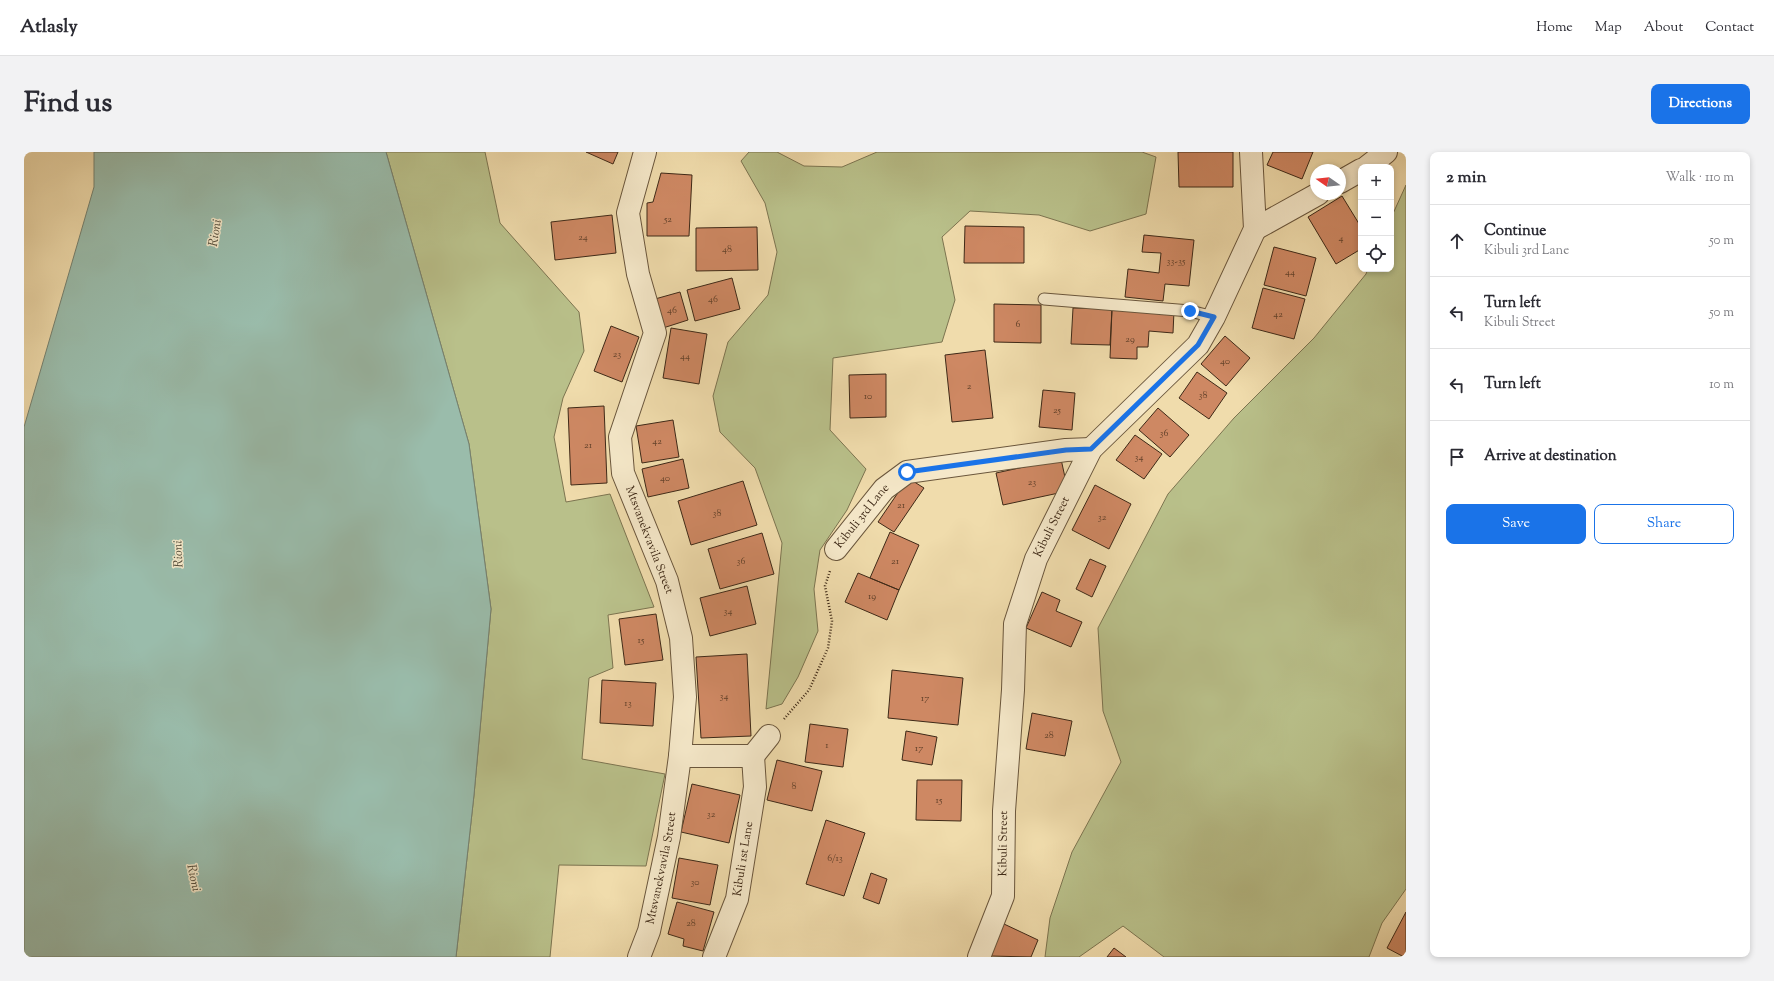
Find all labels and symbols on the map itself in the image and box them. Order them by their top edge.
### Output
north arrow [1310,164,1346,200]
house number: 52 [663,212,672,227]
water label: Rioni [205,218,227,248]
house number: 24 [578,230,588,245]
house number: 4 [1338,231,1344,246]
house number: 48 [722,242,732,257]
house number: 33-35 [1167,254,1186,269]
house number: 44 [1285,265,1295,280]
house number: 46 [708,292,718,307]
route end [1181,302,1199,320]
house number: 46 [667,303,677,318]
house number: 42 [1273,307,1283,322]
house number: 6 [1016,317,1021,332]
house number: 29 [1125,332,1135,347]
house number: 23 [613,347,621,362]
house number: 44 [680,349,690,364]
house number: 40 [1220,354,1230,369]
house number: 2 [967,379,972,394]
house number: 38 [1198,388,1208,403]
house number: 10 [864,389,872,404]
house number: 25 [1053,403,1062,418]
house number: 36 [1160,426,1168,441]
house number: 42 [652,434,662,449]
house number: 21 [584,438,593,453]
house number: 34 [1134,450,1144,465]
route start [898,463,916,481]
house number: 40 [660,471,670,486]
house number: 23 [1028,475,1036,490]
street label: Kibuli 3rd Lane [831,479,893,553]
street label: Mtsvanekvavila Street [620,484,678,596]
street label: Kibuli Street [1029,494,1075,560]
house number: 21 [897,498,906,513]
house number: 38 [712,506,722,521]
house number: 32 [1098,510,1107,525]
water label: Rioni [170,540,188,568]
house number: 36 [737,554,745,569]
house number: 21 [891,554,900,569]
house number: 19 [868,589,876,604]
house number: 34 [723,604,733,619]
house number: 15 [638,633,645,648]
house number: 34 [719,689,729,704]
house number: 17 [921,691,929,706]
house number: 13 [624,696,632,711]
house number: 28 [1044,728,1054,743]
house number: 1 [825,738,829,753]
house number: 17 [915,741,923,756]
house number: 8 [792,779,797,794]
house number: 15 [936,793,943,808]
house number: 32 [707,807,716,822]
street label: Mtsvanekvavila Street [642,811,681,926]
street label: Kibuli Street [994,811,1013,877]
street label: Kibuli 1st Lane [729,820,758,898]
house number: 6/13 [827,851,843,866]
water label: Rioni [181,863,205,893]
house number: 30 [690,875,700,890]
house number: 28 [686,916,696,931]

